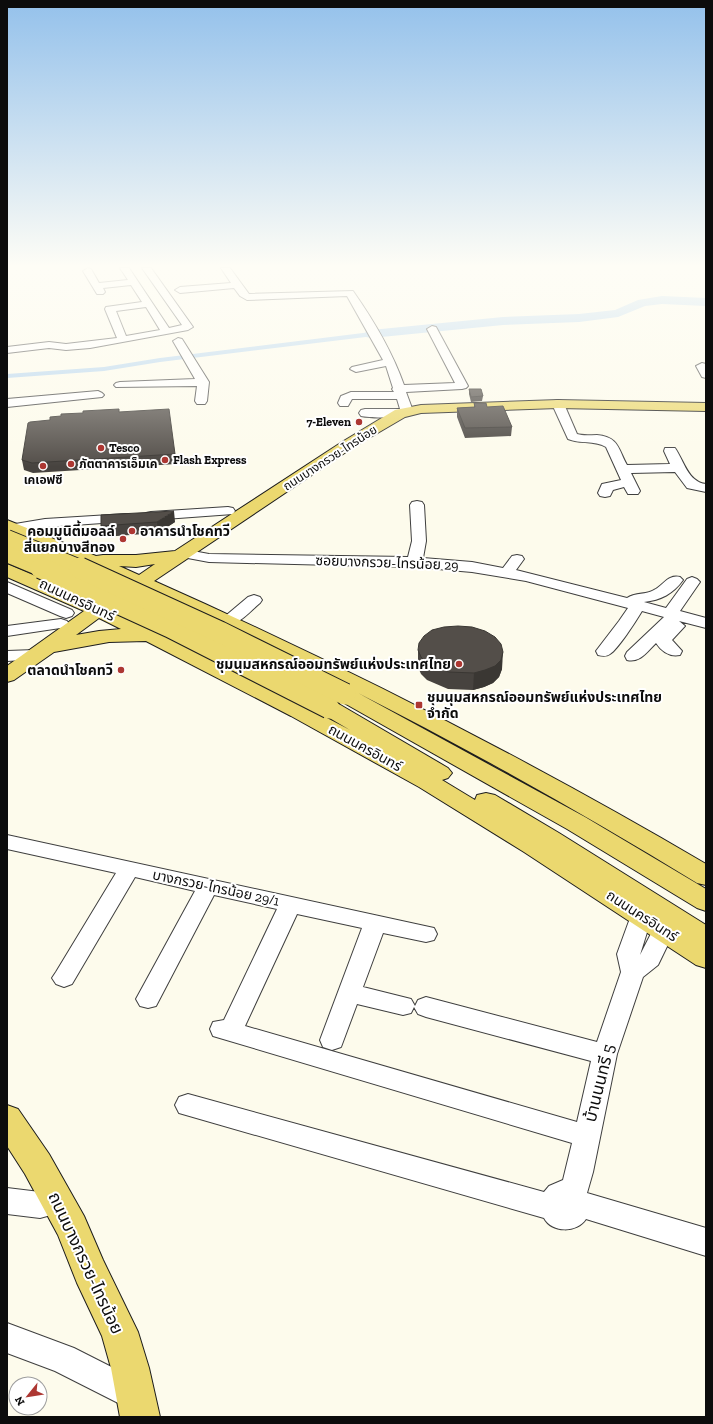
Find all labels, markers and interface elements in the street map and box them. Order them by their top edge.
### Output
place label: 7-Eleven [306,415,351,429]
marker: 7-Eleven [354,417,364,427]
street label: ถนนบางกรวย-ไทรน้อย [280,422,380,494]
place label: Tesco [109,441,140,455]
marker: Tesco [96,443,106,453]
place label: Flash Express [173,453,247,467]
marker: Flash Express [160,455,170,465]
place label: ภัตตาคารเอ็มเค [79,457,157,471]
marker: ภัตตาคารเอ็มเค [66,459,76,469]
marker: เคเอฟซี [38,461,48,471]
place label: เคเอฟซี [24,473,63,487]
place label: คอมมูนิตี้มอลล์ สี่แยกบางสีทอง [24,520,115,556]
place label: อาคารนำโชคทวี [140,523,230,540]
marker: อาคารนำโชคทวี [127,526,137,536]
marker: คอมมูนิตี้มอลล์ สี่แยกบางสีทอง [118,534,128,544]
street label: ซอยบางกรวย-ไทรน้อย 29 [315,552,459,574]
street label: ถนนนครอินทร์ [36,575,118,625]
place label: ชุมนุมสหกรณ์ออมทรัพย์แห่งประเทศไทย [216,656,451,673]
marker: ชุมนุมสหกรณ์ออมทรัพย์แห่งประเทศไทย [454,659,464,669]
place label: ตลาดนำโชคทวี [27,662,113,679]
marker: ตลาดนำโชคทวี [116,665,126,675]
place label: ชุมนุมสหกรณ์ออมทรัพย์แห่งประเทศไทย จำกัด [427,689,662,722]
marker: ชุมนุมสหกรณ์ออมทรัพย์แห่งประเทศไทย จำกัด [414,700,424,710]
street label: ถนนนครอินทร์ [325,721,405,776]
street label: บางกรวย-ไทรน้อย 29/1 [151,866,282,910]
street label: ถนนนครอินทร์ [603,887,681,946]
street label: บ้านนนทรี 5 [580,1042,618,1124]
street label: ถนนบางกรวย-ไทรน้อย [44,1189,128,1337]
north arrow [8,1376,48,1416]
text: N [12,1393,27,1408]

